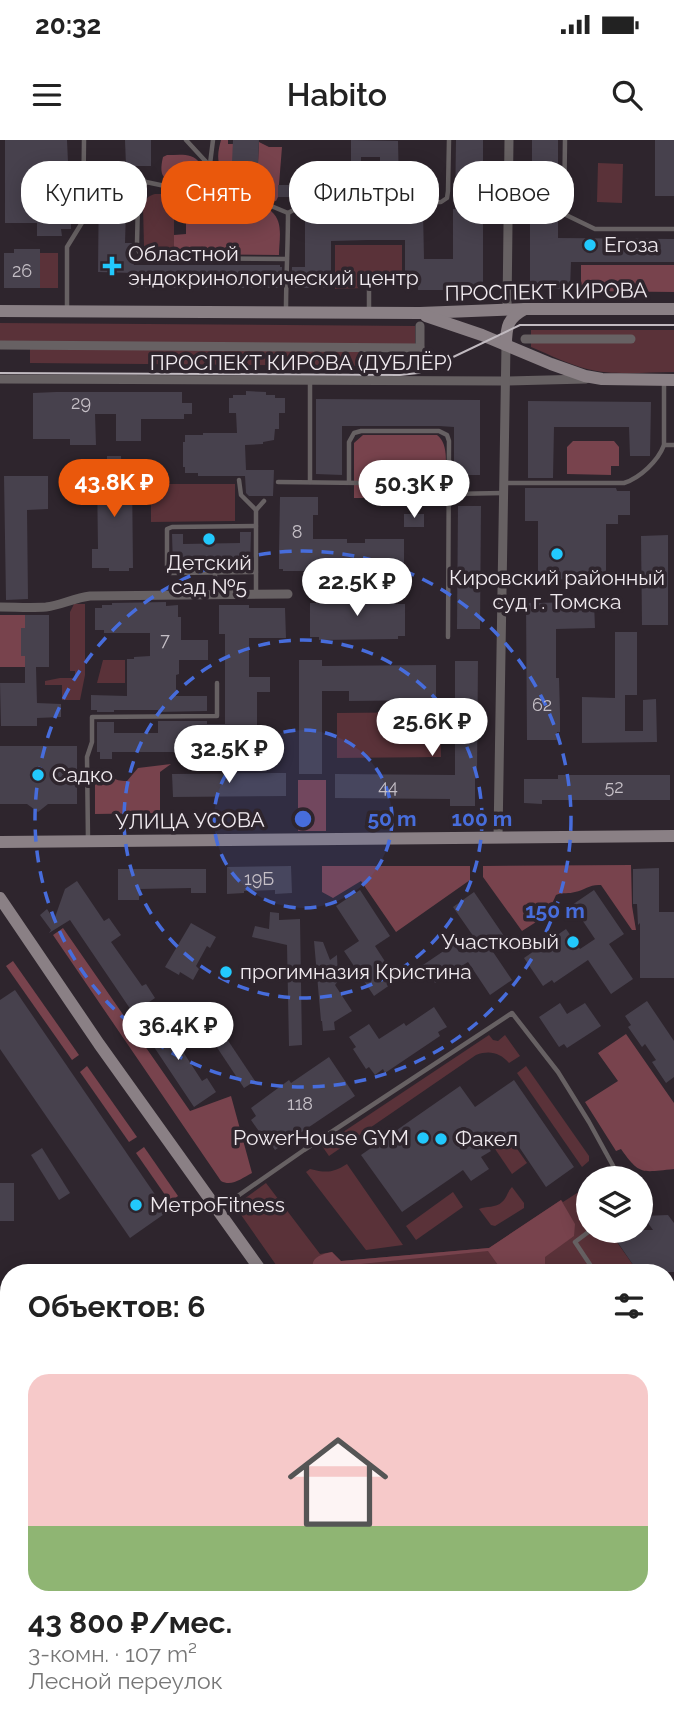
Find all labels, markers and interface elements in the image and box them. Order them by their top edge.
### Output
text: 20:32 [35,10,101,40]
icon: menu [28,76,66,114]
text: Habito [287,76,387,113]
icon: search [608,76,646,114]
chip: Купить [21,161,147,224]
chip: Снять [161,161,275,224]
chip: Фильтры [289,161,439,224]
chip: Новое [453,161,574,224]
place label: Егоза [604,232,659,257]
marker: Егоза [582,237,598,253]
place label: Областной эндокринологический центр [128,241,419,290]
marker: Областной эндокринологический центр [102,256,122,276]
house number: 26 [12,260,32,281]
street label: ПРОСПЕКТ КИРОВА [444,277,648,306]
street label: ПРОСПЕКТ КИРОВА (ДУБЛЁР) [150,350,452,375]
house number: 29 [71,392,91,413]
pin: 43.8K ₽ [49,460,179,519]
pin: 50.3K ₽ [349,460,479,520]
text: 43.8K ₽ [74,468,154,495]
text: 50.3K ₽ [375,469,453,496]
house number: 8 [292,521,302,542]
marker: Детский сад №5 [201,531,217,547]
marker: Кировский районный суд г. Томска [549,546,565,562]
place label: Детский сад №5 [166,550,252,599]
pin: 22.5K ₽ [292,559,422,618]
place label: Кировский районный суд г. Томска [449,565,665,614]
text: 22.5K ₽ [318,567,396,594]
house number: 7 [160,629,170,650]
house number: 62 [532,694,552,715]
pin: 25.6K ₽ [367,698,497,758]
text: 25.6K ₽ [393,707,471,734]
pin: 32.5K ₽ [164,726,294,785]
text: 32.5K ₽ [190,734,268,761]
place label: Садко [52,762,113,787]
marker: Садко [30,767,46,783]
house number: 44 [378,776,398,797]
house number: 52 [604,776,624,797]
text: 50 m [367,806,417,831]
text: 100 m [452,806,512,831]
street label: УЛИЦА УСОВА [115,807,265,834]
centre of rings [291,807,315,831]
house number: 19Б [244,868,274,889]
text: 150 m [525,898,585,923]
place label: Участковый [441,929,559,954]
marker: Участковый [565,934,581,950]
place label: прогимназия Кристина [240,959,472,984]
marker: прогимназия Кристина [218,964,234,980]
pin: 36.4K ₽ [113,1002,243,1062]
text: 36.4K ₽ [138,1011,218,1038]
house number: 118 [287,1093,313,1114]
place label: PowerHouse GYM [233,1125,409,1150]
place label: Факел [455,1126,518,1151]
marker: PowerHouse GYM [415,1130,431,1146]
marker: Факел [433,1131,449,1147]
map controls [576,1166,653,1243]
button: layers [576,1166,653,1243]
place label: МетроFitness [150,1192,285,1217]
marker: МетроFitness [128,1197,144,1213]
icon: filters [610,1287,648,1325]
text: Объектов: 6 [28,1289,205,1324]
icon: home [275,1419,401,1545]
text: 43 800 ₽/мес. [28,1605,232,1640]
text: 3-комн. · 107 m² [28,1640,197,1667]
text: Лесной переулок [28,1667,223,1694]

